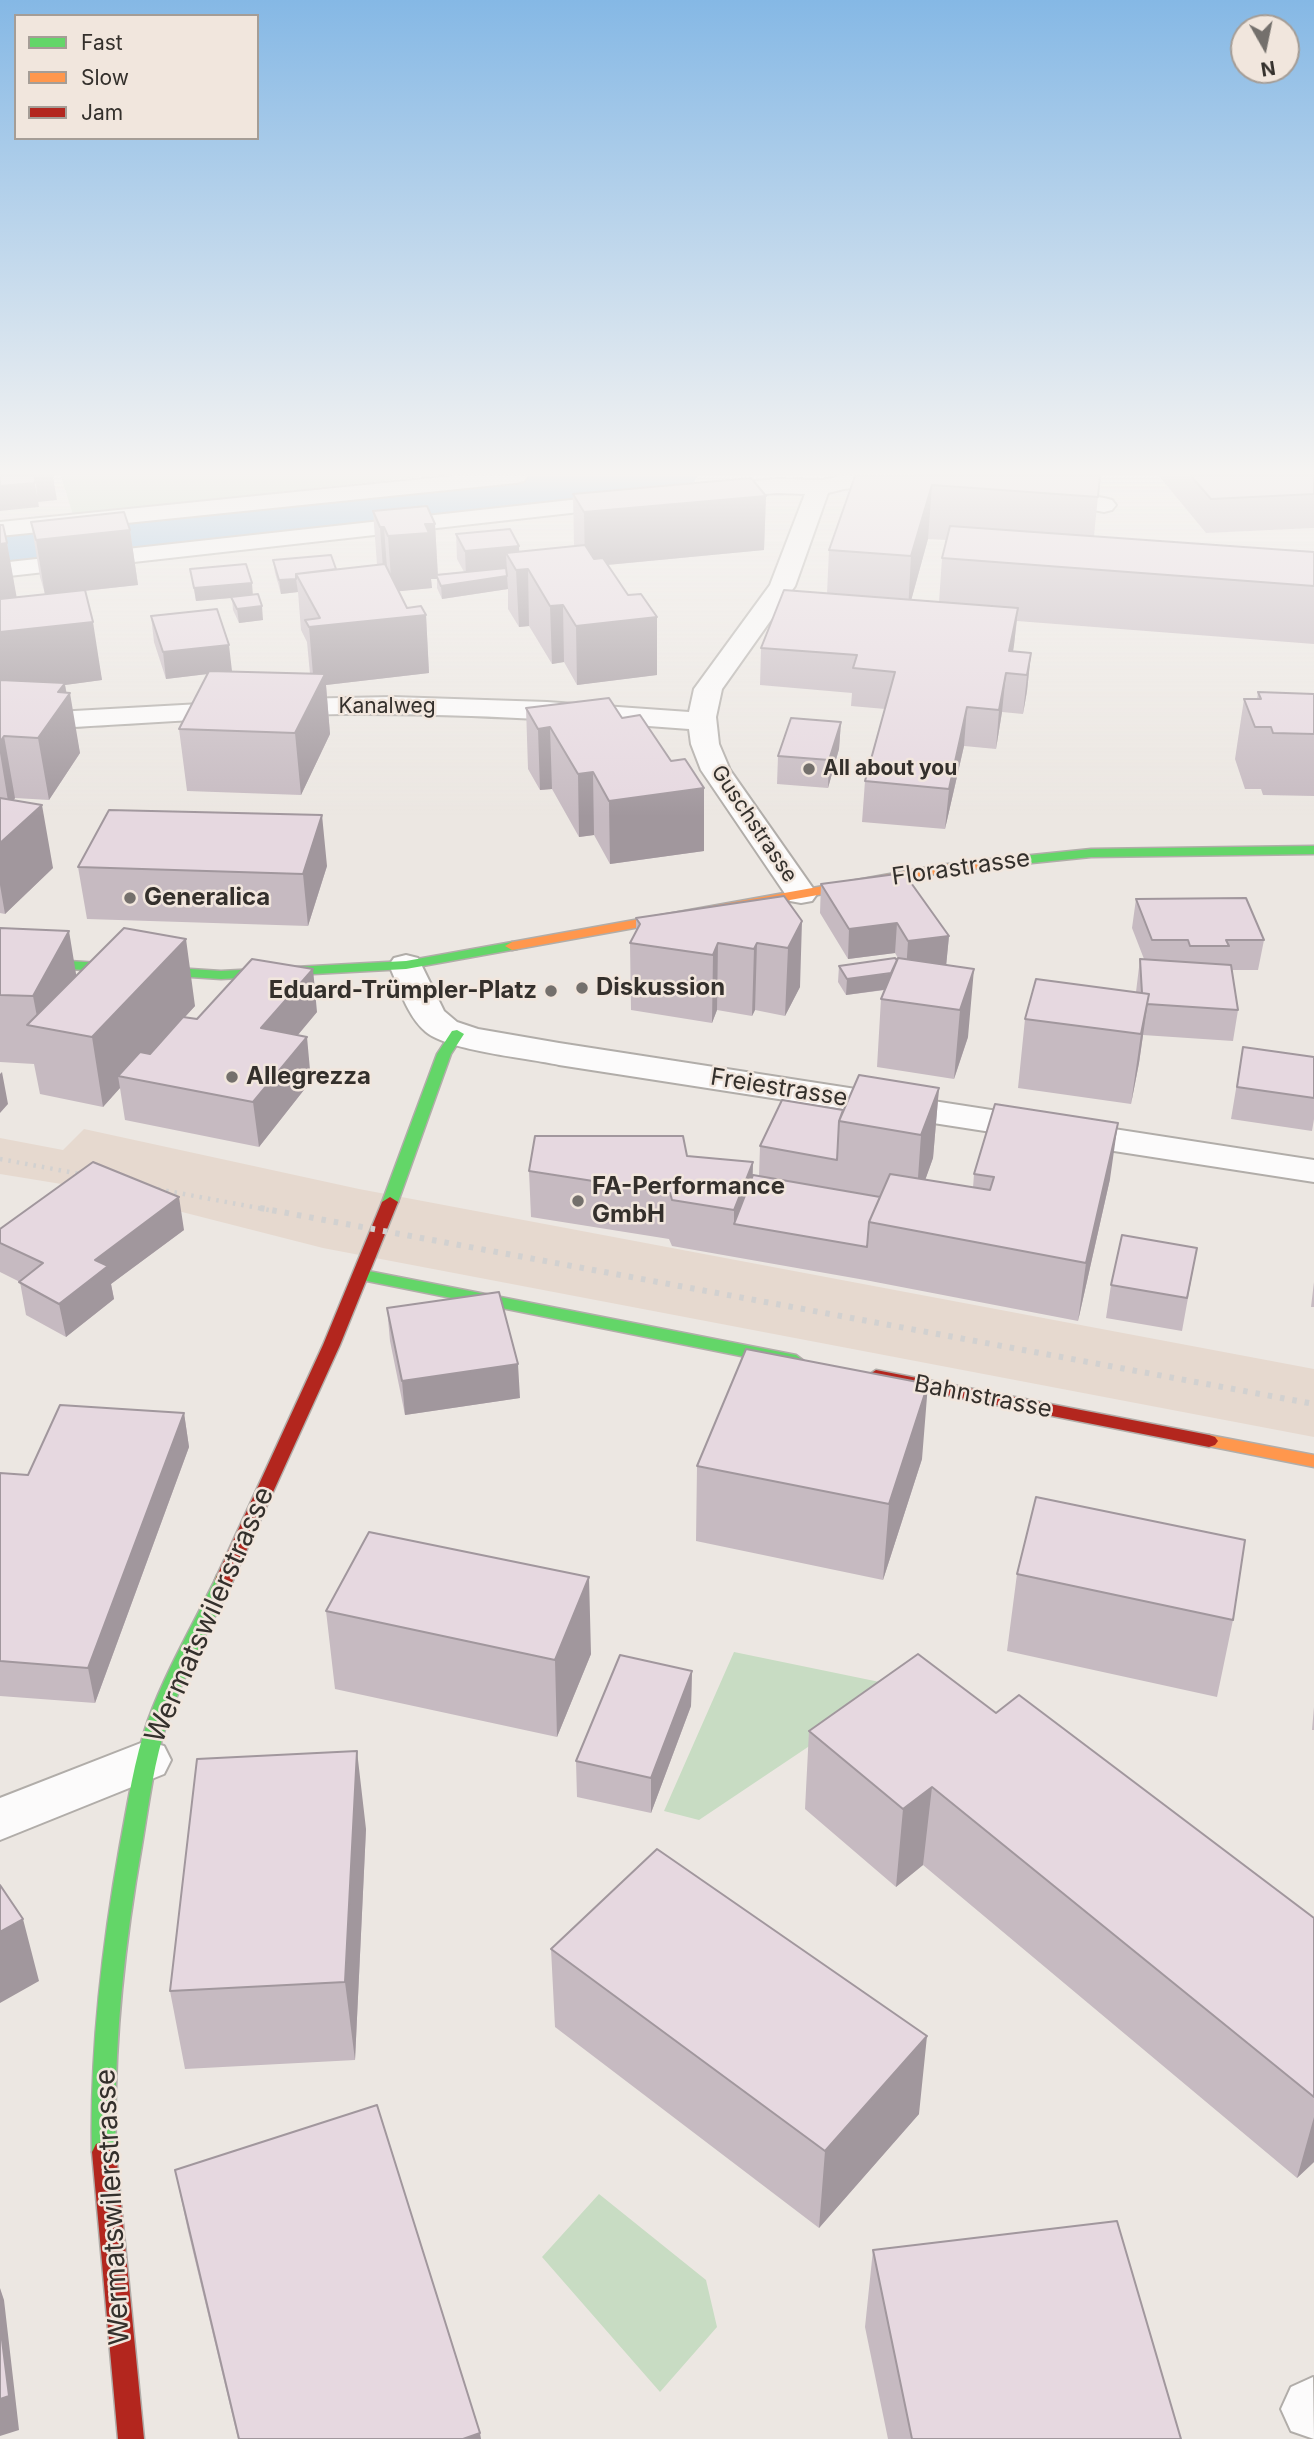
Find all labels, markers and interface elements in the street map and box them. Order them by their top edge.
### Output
legend [14,14,259,140]
north arrow [1230,14,1300,84]
text: Fast [81,30,123,55]
text: N [1259,56,1277,81]
text: Slow [81,65,129,90]
text: Jam [81,100,123,125]
street label: Kanalweg [338,694,436,720]
place label: All about you [823,756,957,782]
street label: Guschstrasse [706,761,802,887]
marker: All about you [801,761,817,777]
street label: Florastrasse [890,844,1032,892]
place label: Generalica [144,884,270,912]
marker: Generalica [122,890,138,906]
place label: Diskussion [596,974,725,1002]
place label: Eduard-Trümpler-Platz [269,977,537,1005]
marker: Diskussion [574,980,590,996]
marker: Eduard-Trümpler-Platz [543,983,559,999]
place label: Allegrezza [246,1063,371,1091]
street label: Freiestrasse [708,1063,850,1113]
marker: Allegrezza [224,1069,240,1085]
place label: FA-Performance GmbH [592,1173,785,1229]
marker: FA-Performance GmbH [570,1193,586,1209]
street label: Bahnstrasse [912,1370,1054,1424]
street label: Wermatswilerstrasse [138,1482,282,1748]
street label: Wermatswilerstrasse [89,2068,137,2346]

